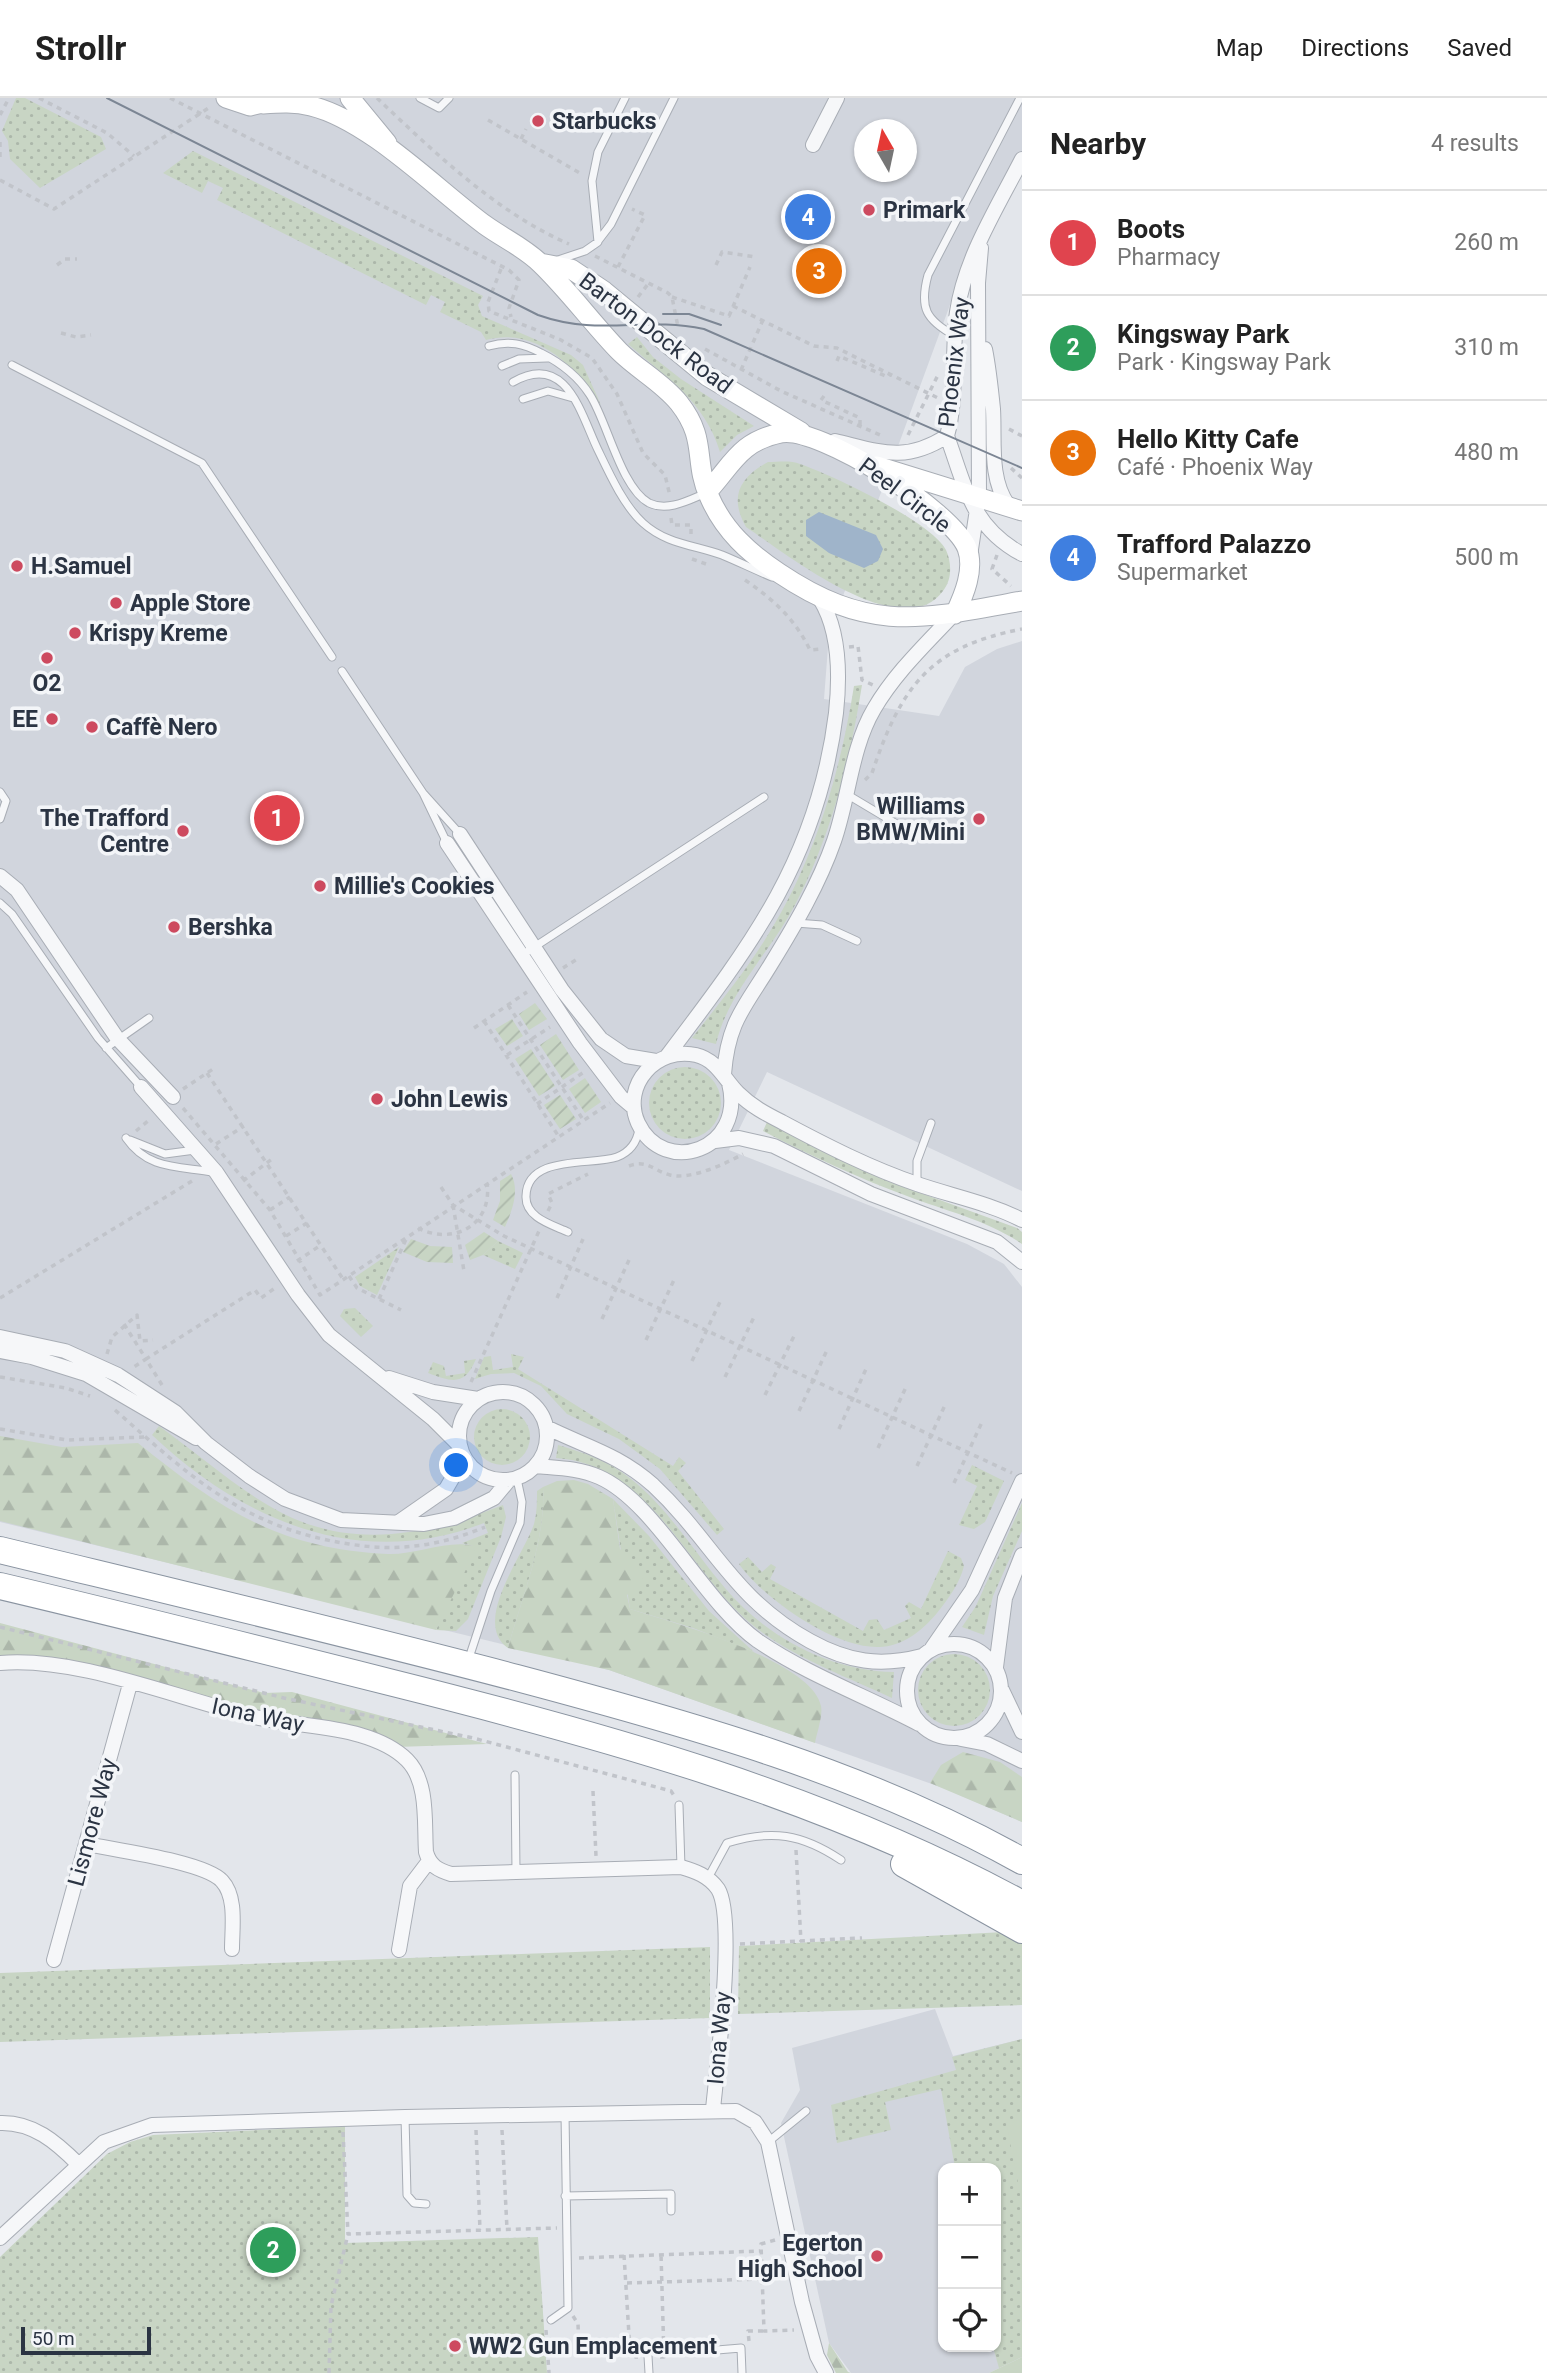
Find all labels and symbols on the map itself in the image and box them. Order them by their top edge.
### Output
place label: Starbucks [552,108,657,135]
marker: Starbucks [530,113,546,129]
north arrow [854,119,917,182]
pin: 4 [785,191,831,243]
place label: Primark [883,197,966,224]
marker: Primark [861,202,877,218]
pin: 3 [796,245,842,297]
street label: Barton Dock Road [574,267,737,400]
street label: Phoenix Way [933,295,976,429]
street label: Peel Circle [853,452,956,539]
place label: H.Samuel [31,553,132,580]
marker: H.Samuel [9,558,25,574]
place label: Apple Store [130,590,250,617]
marker: Apple Store [108,595,124,611]
place label: Krispy Kreme [89,620,228,647]
marker: Krispy Kreme [67,625,83,641]
marker: O2 [39,650,55,666]
place label: O2 [32,670,62,697]
place label: EE [12,706,38,733]
marker: EE [44,711,60,727]
place label: Caffè Nero [106,714,217,741]
marker: Caffè Nero [84,719,100,735]
pin: 1 [254,792,300,844]
place label: Williams BMW/Mini [856,793,965,846]
place label: The Trafford Centre [40,805,169,858]
marker: Williams BMW/Mini [971,811,987,827]
marker: The Trafford Centre [175,823,191,839]
place label: Millie's Cookies [334,873,495,900]
marker: Millie's Cookies [312,878,328,894]
place label: Bershka [188,914,273,941]
marker: Bershka [166,919,182,935]
place label: John Lewis [391,1086,508,1113]
marker: John Lewis [369,1091,385,1107]
your location [439,1448,473,1482]
street label: Iona Way [209,1693,307,1738]
street label: Lismore Way [62,1755,123,1889]
street label: Iona Way [702,1990,737,2086]
pin: 2 [250,2224,296,2276]
place label: Egerton High School [738,2230,863,2283]
marker: Egerton High School [869,2248,885,2264]
scale bar [21,2324,150,2356]
place label: WW2 Gun Emplacement [469,2333,717,2360]
marker: WW2 Gun Emplacement [447,2338,463,2354]

